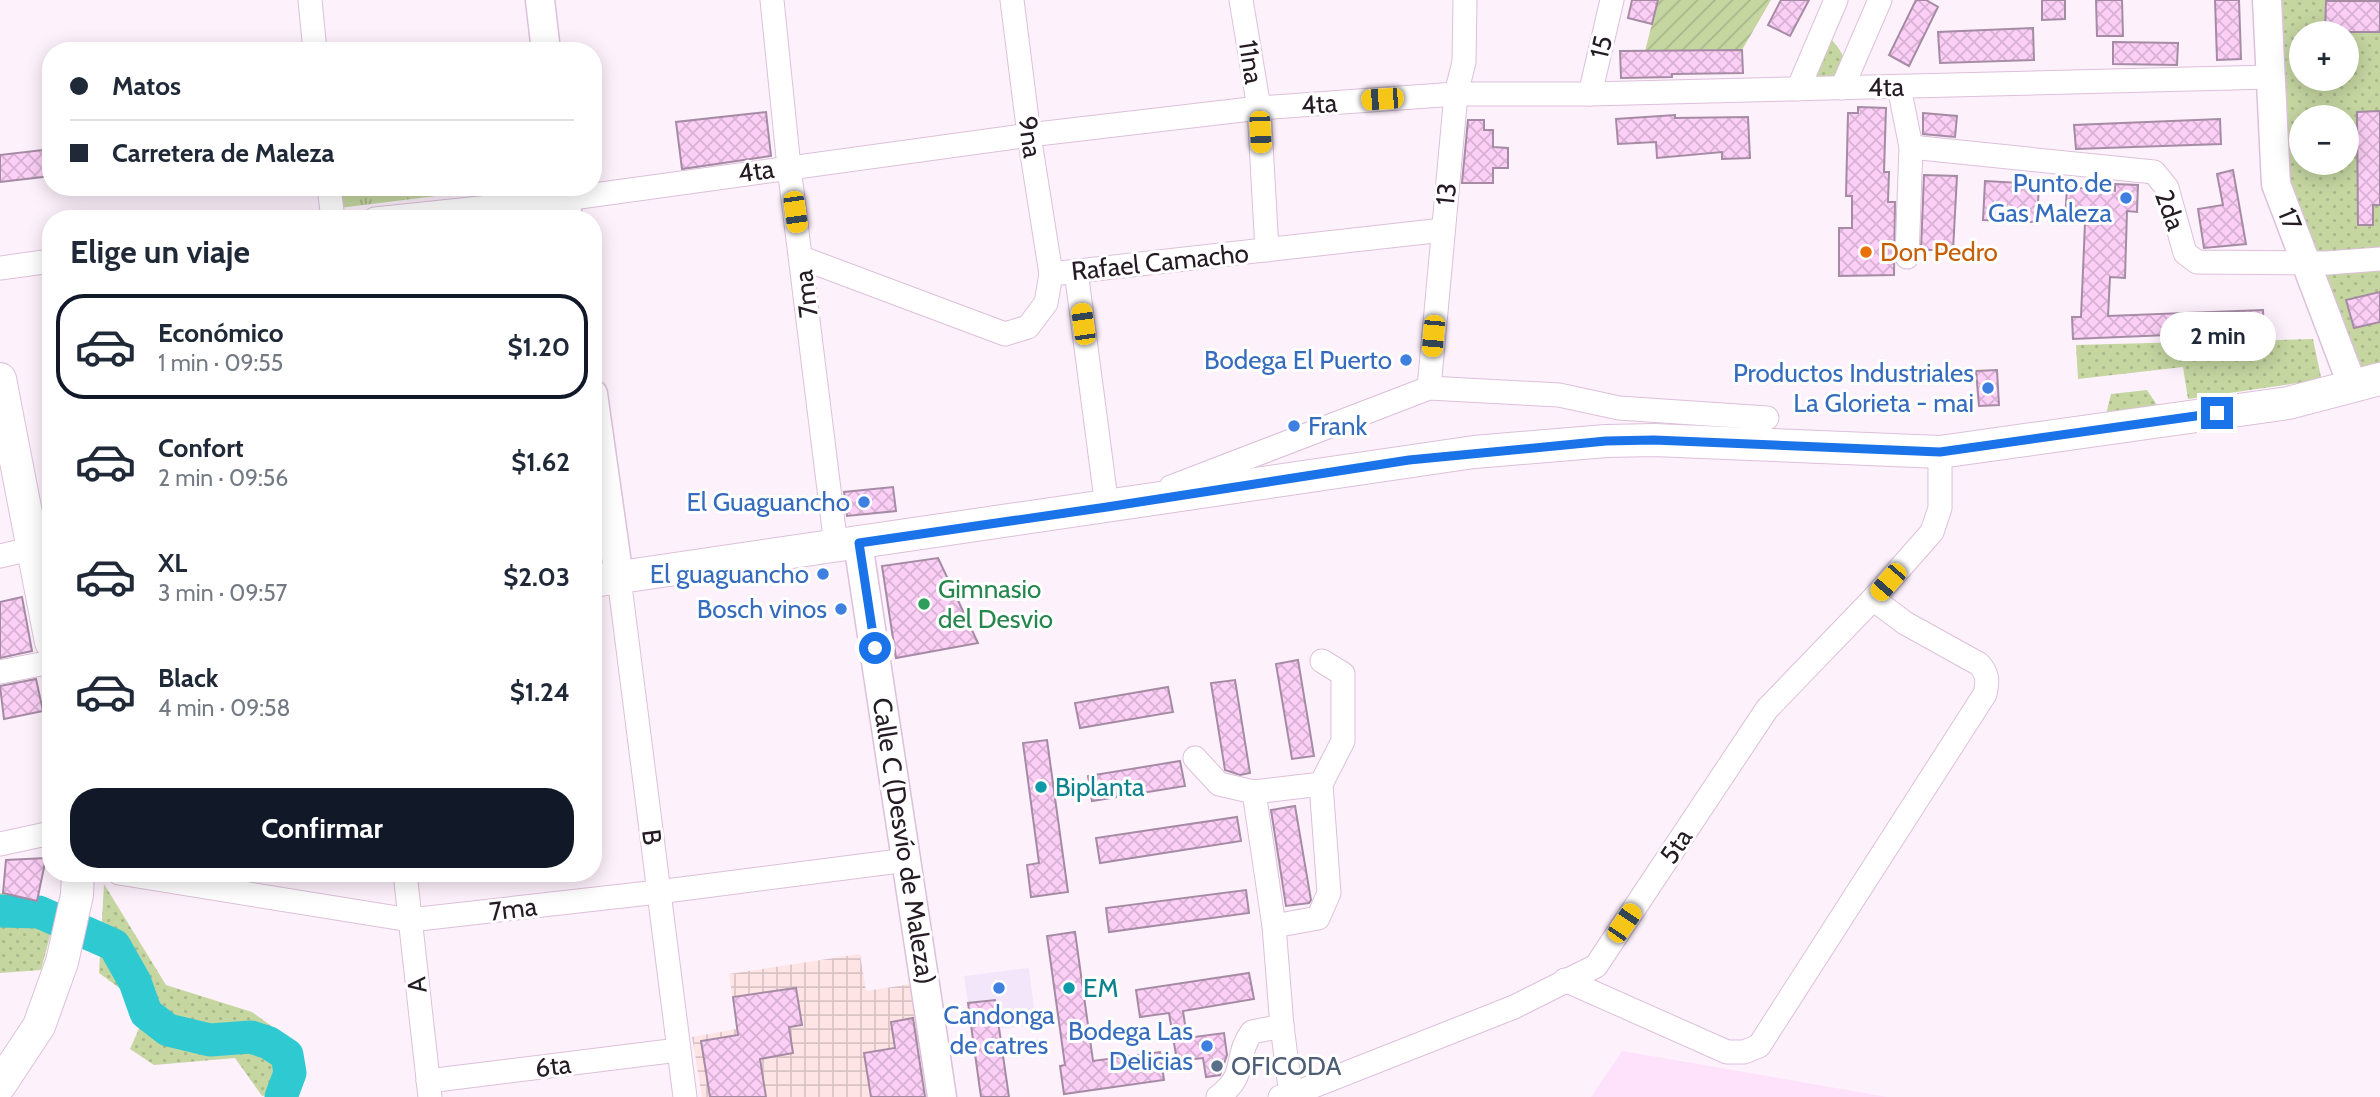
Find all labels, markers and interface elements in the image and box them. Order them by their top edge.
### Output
map controls [2289,21,2359,175]
button: + [2289,21,2359,91]
street label: 15 [1583,32,1619,62]
street label: 11na [1232,38,1270,87]
text: Matos [112,70,181,102]
street label: 4ta [1868,71,1905,103]
street label: 4ta [1300,87,1339,121]
car [1361,87,1404,111]
button: − [2289,105,2359,175]
car [1249,110,1272,154]
street label: 9na [1011,114,1049,160]
text: Carretera de Maleza [112,137,335,169]
street label: 4ta [736,153,777,189]
place label: Punto de Gas Maleza [1988,167,2113,229]
street label: 13 [1429,181,1463,207]
street label: 2da [2148,185,2192,235]
car [782,190,809,234]
marker: Punto de Gas Maleza [2118,190,2134,206]
street label: 17 [2271,203,2309,235]
text: Elige un viaje [70,232,250,271]
place label: Don Pedro [1880,236,1998,268]
street label: Rafael Camacho [1070,237,1250,287]
marker: Don Pedro [1858,244,1874,260]
street label: 7ma [787,268,825,320]
car [1070,302,1097,346]
callout: 2 min [2159,312,2275,360]
car [1421,314,1446,358]
icon: car [74,315,137,378]
text: Económico [158,317,284,349]
text: 2 min [2190,322,2246,350]
text: $1.20 [507,331,570,363]
place label: Bodega El Puerto [1204,344,1392,376]
text: 1 min · 09:55 [158,349,283,377]
marker: Bodega El Puerto [1398,352,1414,368]
place label: Productos Industriales La Glorieta - mai [1733,357,1974,419]
marker: Productos Industriales La Glorieta - mai [1980,380,1996,396]
route end [2201,397,2233,429]
place label: Frank [1308,410,1367,442]
marker: Frank [1286,418,1302,434]
icon: car [74,430,137,493]
text: Confort [158,432,244,464]
text: $1.62 [511,446,570,478]
text: 2 min · 09:56 [158,464,288,492]
place label: El Guaguancho [686,486,850,518]
marker: El Guaguancho [856,494,872,510]
icon: car [74,545,137,608]
text: XL [158,547,187,579]
place label: El guaguancho [650,558,809,590]
car [1867,559,1910,605]
text: $2.03 [503,561,570,593]
marker: El guaguancho [815,566,831,582]
place label: Gimnasio del Desvio [938,573,1053,635]
text: 3 min · 09:57 [158,579,287,607]
place label: Bosch vinos [697,593,827,625]
marker: Gimnasio del Desvio [916,596,932,612]
marker: Bosch vinos [833,601,849,617]
route start [859,632,891,664]
icon: car [74,660,137,723]
text: Black [158,662,218,694]
text: $1.24 [510,676,570,708]
text: 4 min · 09:58 [158,694,290,722]
street label: Calle C (Desvío de Maleza) [866,695,942,987]
place label: Biplanta [1055,771,1145,803]
marker: Biplanta [1033,779,1049,795]
button: Confirmar [70,788,574,868]
street label: 5ta [1653,822,1699,870]
street label: B [635,827,669,847]
street label: 7ma [487,890,539,928]
car [1604,900,1645,946]
place label: EM [1083,972,1119,1004]
street label: A [400,975,434,995]
marker: Candonga de catres [991,980,1007,996]
marker: EM [1061,980,1077,996]
place label: Candonga de catres [943,999,1055,1061]
place label: Bodega Las Delicias [1068,1015,1193,1077]
marker: Bodega Las Delicias [1199,1038,1215,1054]
street label: 6ta [533,1048,573,1084]
place label: OFICODA [1231,1050,1342,1082]
marker: OFICODA [1209,1058,1225,1074]

